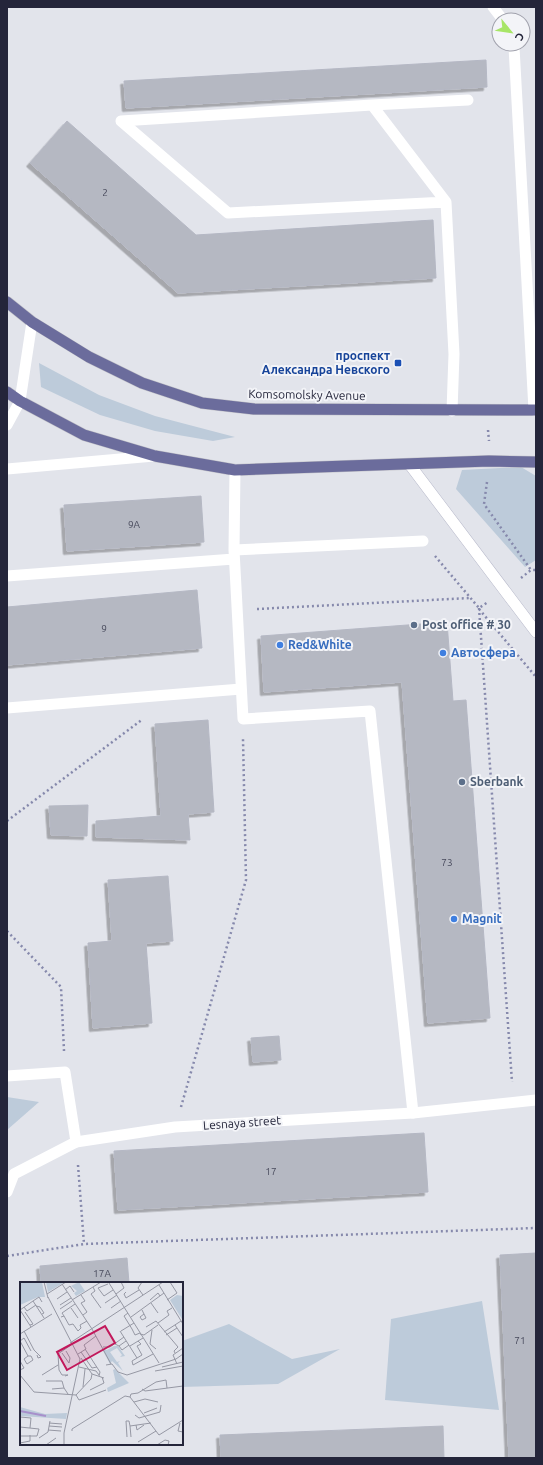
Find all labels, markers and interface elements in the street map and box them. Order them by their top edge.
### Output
north arrow [491,12,531,52]
text: С [513,31,527,43]
house number: 2 [102,187,108,198]
place label: проспект Александра Невского [262,349,390,376]
marker: проспект Александра Невского [393,358,403,368]
street label: Komsomolsky Avenue [248,387,366,402]
house number: 9А [128,519,141,530]
place label: Post office # 30 [422,618,511,631]
marker: Post office # 30 [409,620,419,630]
house number: 9 [101,623,107,634]
place label: Red&White [288,638,352,651]
marker: Red&White [275,640,285,650]
place label: Автосфера [451,646,516,659]
marker: Автосфера [438,648,448,658]
place label: Sberbank [470,775,524,788]
marker: Sberbank [457,777,467,787]
house number: 73 [441,857,453,868]
place label: Magnit [462,912,502,925]
marker: Magnit [449,914,459,924]
street label: Lesnaya street [203,1113,282,1132]
house number: 17 [265,1166,277,1177]
house number: 17А [93,1268,111,1279]
inset map [20,1282,183,1445]
house number: 71 [514,1335,526,1346]

